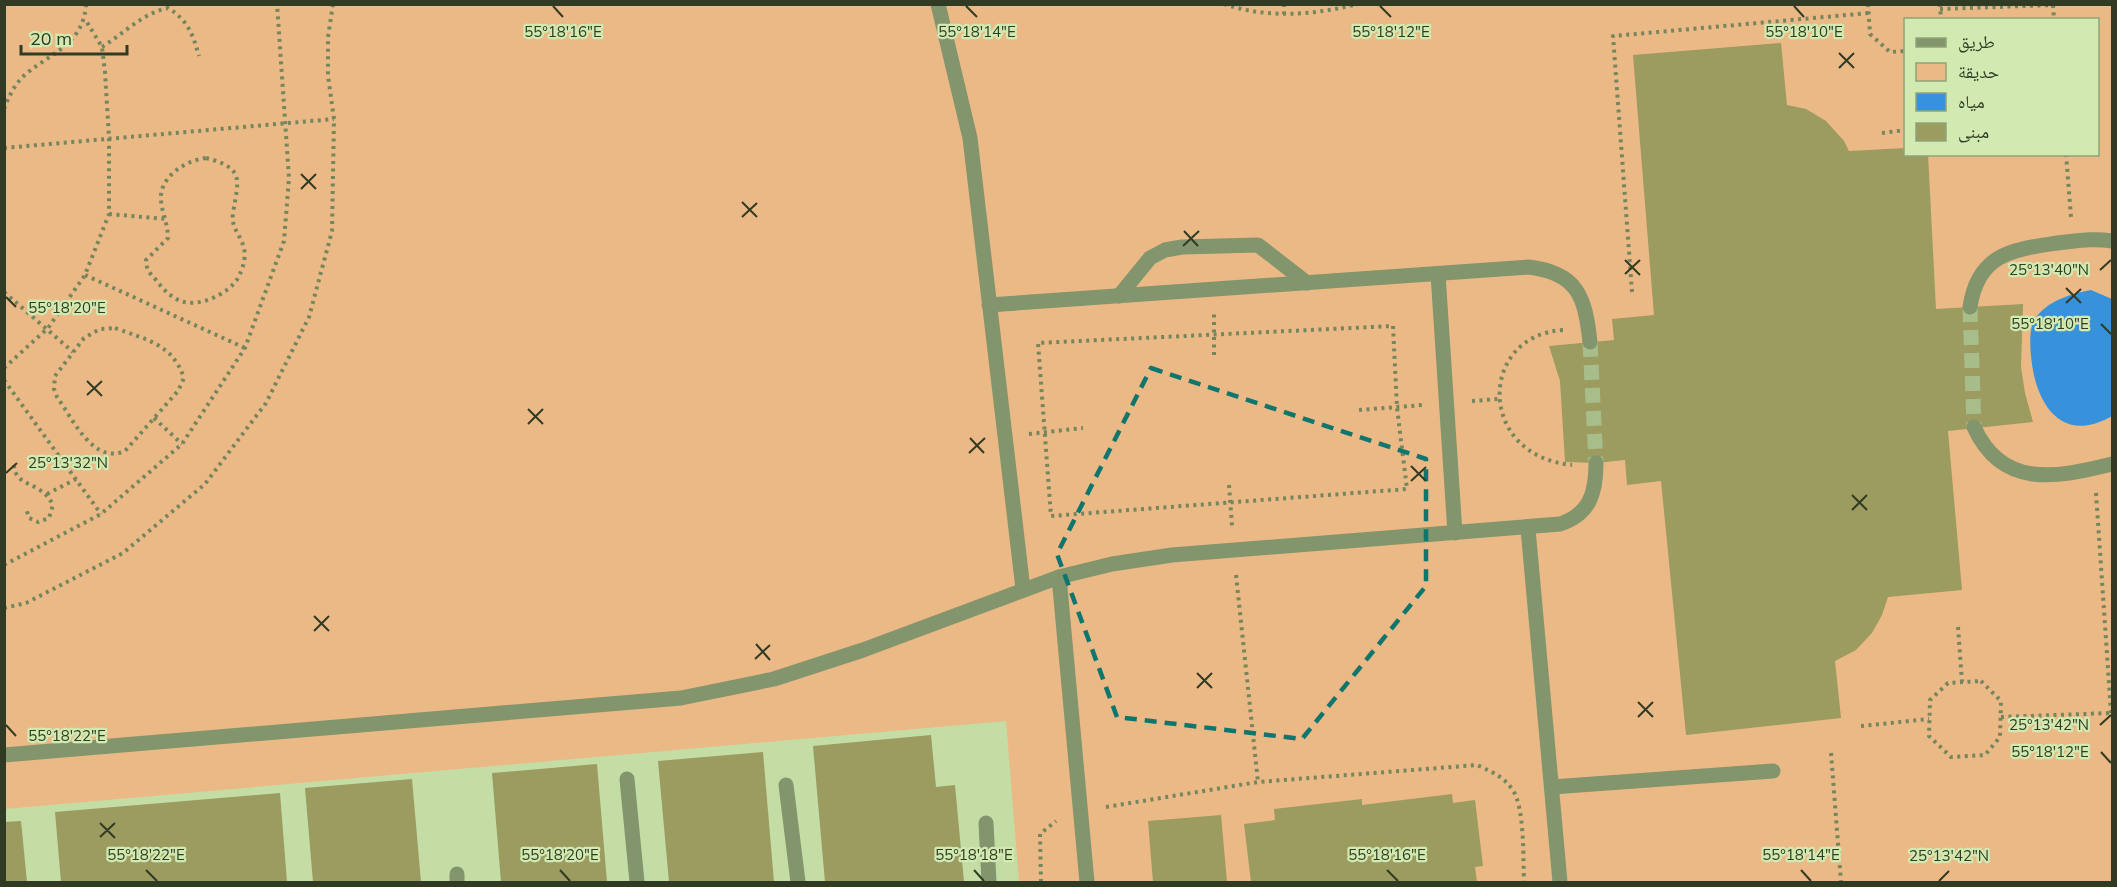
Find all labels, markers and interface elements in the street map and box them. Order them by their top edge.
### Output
scale bar [21,18,128,56]
legend [1904,18,2099,156]
text: 55°18'16"E [524,22,602,41]
text: 55°18'14"E [938,22,1016,41]
text: 55°18'12"E [1352,22,1430,41]
text: 55°18'10"E [1765,22,1843,41]
text: 20 m [30,27,72,50]
text: طريق [1958,30,1995,53]
text: حديقة [1958,60,1999,83]
text: مياه [1958,90,1985,113]
text: مبنى [1958,120,1989,143]
text: 25°13'40"N [2009,260,2089,279]
text: 55°18'20"E [28,298,106,317]
text: 55°18'10"E [2011,314,2089,333]
text: 25°13'32"N [28,453,108,472]
text: 25°13'42"N [2009,715,2089,734]
text: 55°18'22"E [28,726,106,745]
text: 55°18'12"E [2011,742,2089,761]
text: 55°18'22"E [107,845,185,864]
text: 55°18'20"E [521,845,599,864]
text: 55°18'18"E [935,845,1013,864]
text: 55°18'16"E [1348,845,1426,864]
text: 55°18'14"E [1762,845,1840,864]
text: 25°13'42"N [1909,846,1989,865]

